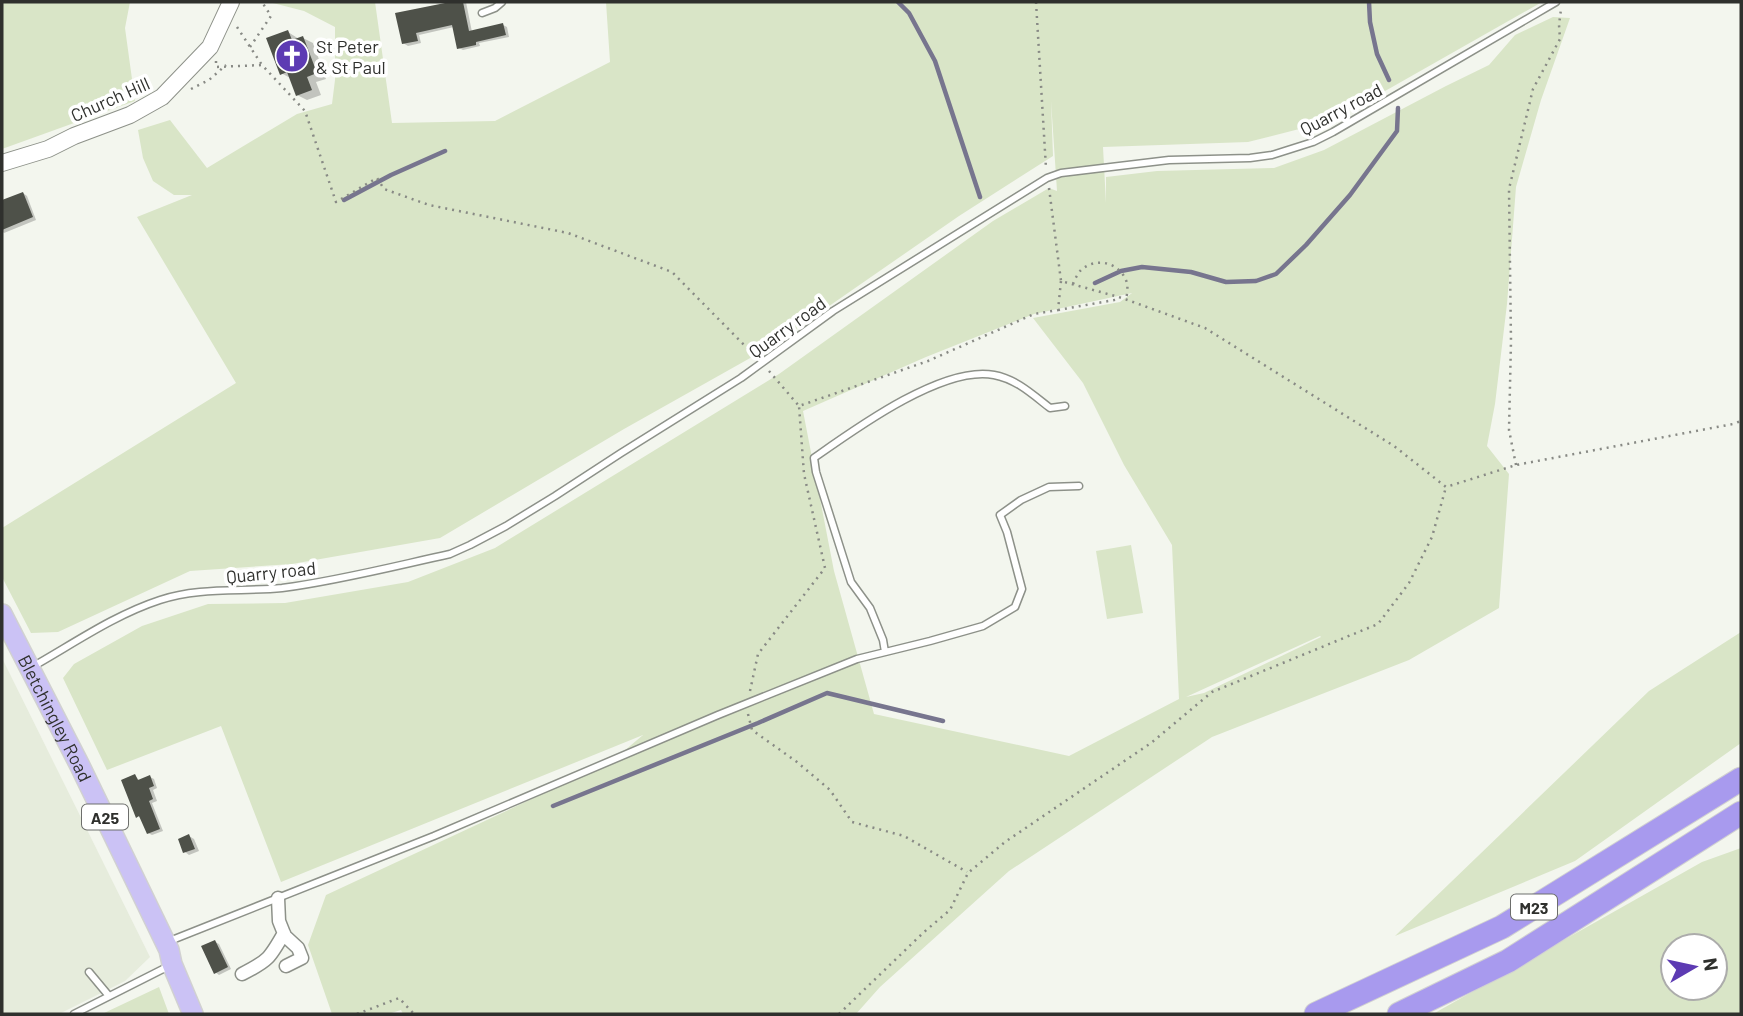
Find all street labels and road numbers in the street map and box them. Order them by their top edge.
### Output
street label: Church Hill [67,72,153,126]
street label: Quarry road [1296,78,1386,140]
street label: Quarry road [744,292,830,362]
street label: Quarry road [225,556,317,588]
street label: Bletchingley Road [14,651,97,785]
road number: A25 [82,804,128,830]
road number: M23 [1511,894,1557,920]

